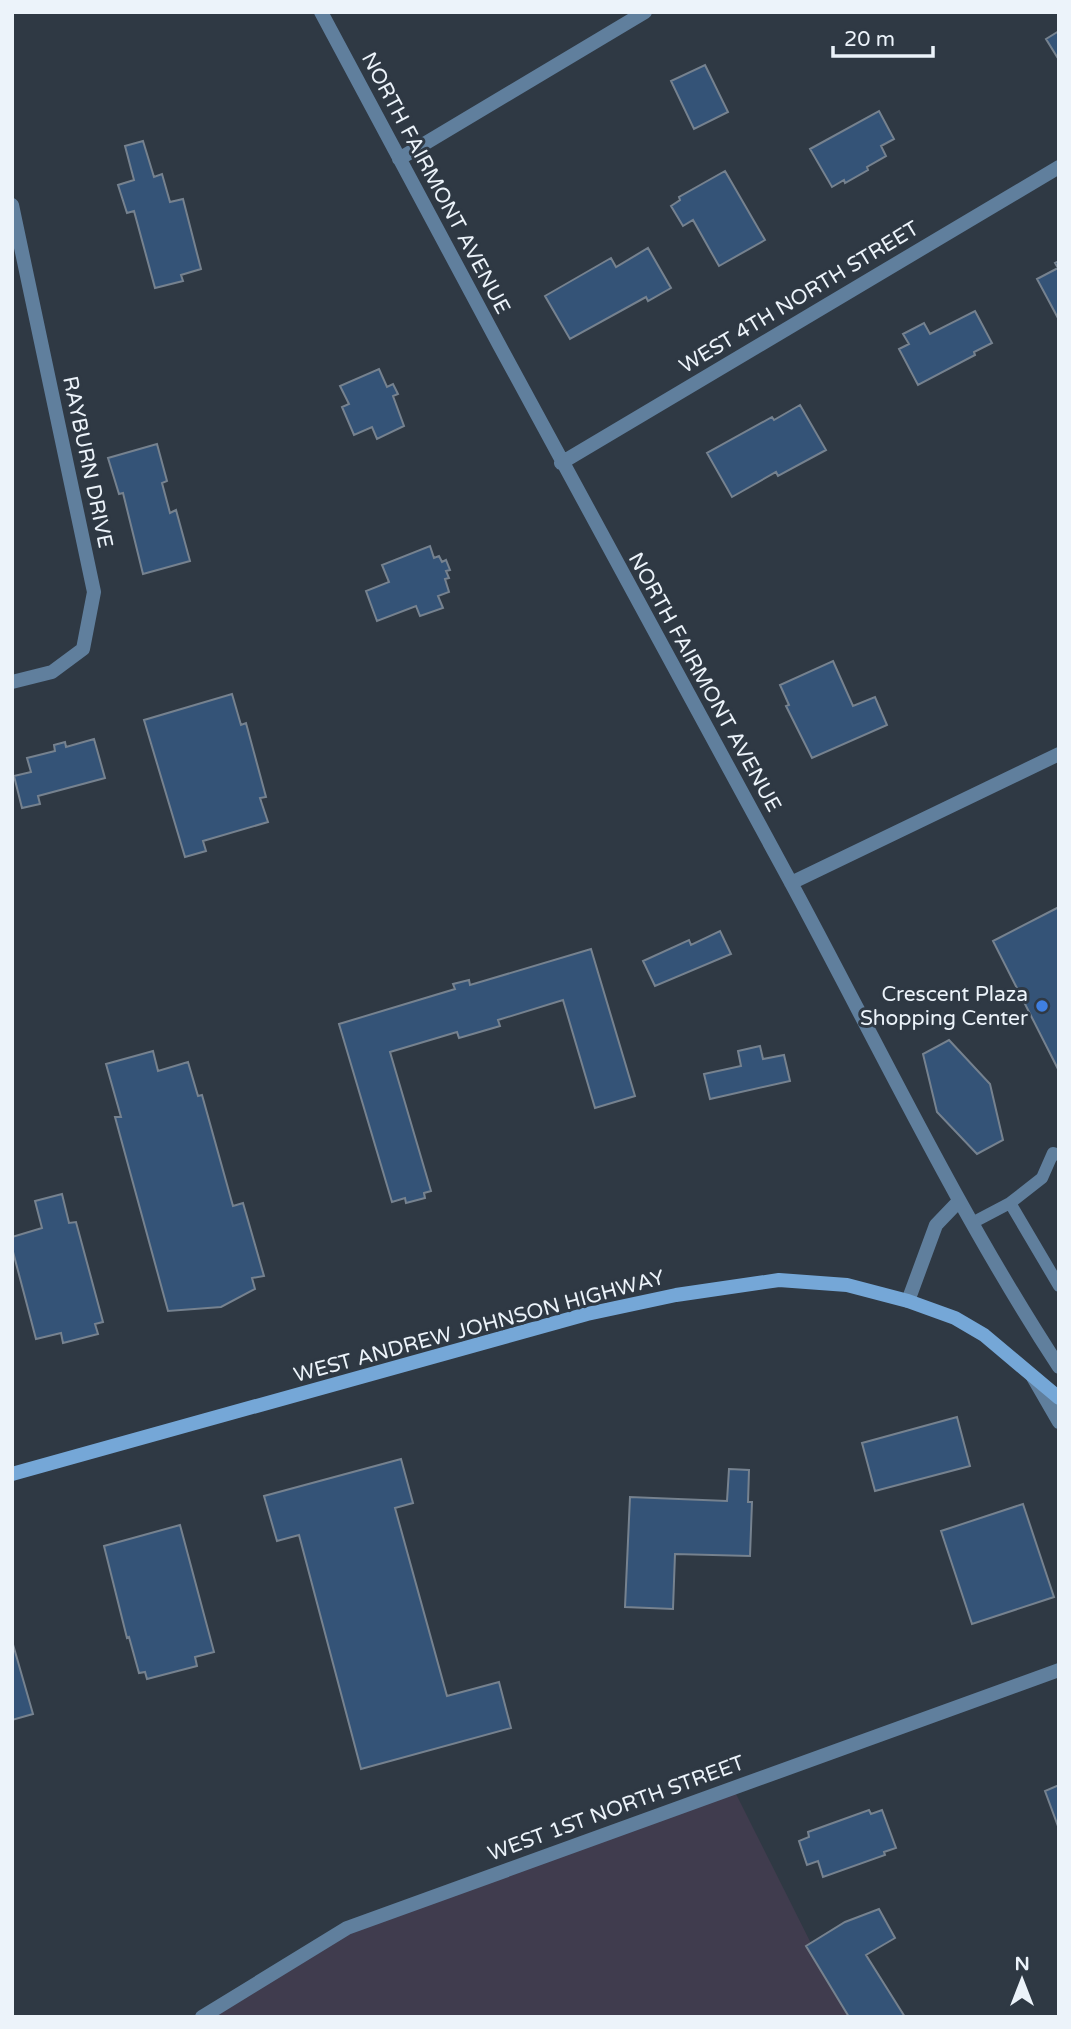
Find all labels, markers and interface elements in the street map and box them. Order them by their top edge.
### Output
scale bar [833,14,933,58]
text: 20 m [844,27,895,52]
street label: NORTH FAIRMONT AVENUE [356,48,515,318]
street label: WEST 4TH NORTH STREET [675,216,924,379]
street label: RAYBURN DRIVE [57,374,118,550]
street label: NORTH FAIRMONT AVENUE [623,548,786,816]
place label: Crescent Plaza Shopping Center [860,982,1028,1031]
marker: Crescent Plaza Shopping Center [1034,998,1050,1014]
street label: WEST ANDREW JOHNSON HIGHWAY [291,1265,667,1388]
street label: WEST 1ST NORTH STREET [485,1750,748,1867]
north arrow [987,1945,1057,2015]
text: N [1014,1953,1030,1975]

